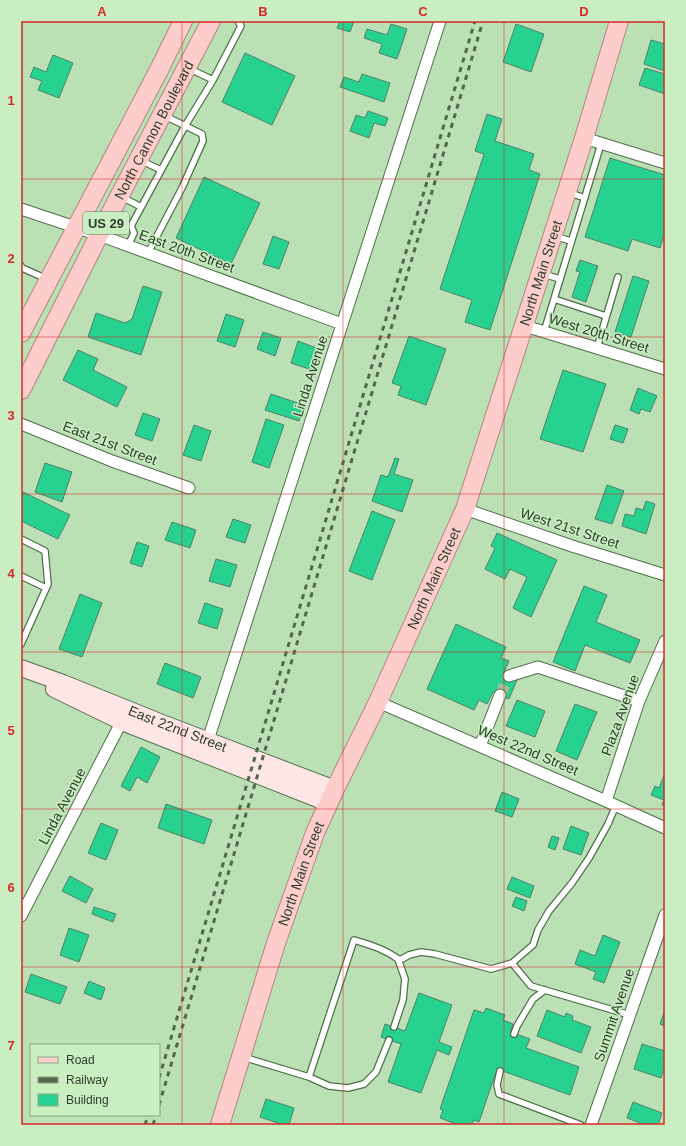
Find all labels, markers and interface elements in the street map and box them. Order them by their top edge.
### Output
text: A [97,4,107,19]
text: B [258,4,268,19]
text: C [418,4,428,19]
text: D [579,4,589,19]
street label: North Cannon Boulevard [111,58,197,202]
text: 1 [7,93,15,108]
road number: US 29 [83,212,129,234]
street label: North Main Street [516,218,565,328]
street label: East 20th Street [137,226,237,276]
text: 2 [7,251,15,266]
street label: West 20th Street [547,310,651,356]
street label: Linda Avenue [289,333,331,419]
text: 3 [7,408,15,423]
street label: East 21st Street [61,418,159,468]
street label: West 21st Street [518,504,622,552]
street label: North Main Street [404,525,464,632]
text: 4 [7,566,15,581]
street label: Plaza Avenue [598,672,642,758]
street label: East 22nd Street [126,702,229,755]
street label: West 22nd Street [475,722,581,778]
text: 5 [7,723,15,738]
street label: Linda Avenue [35,765,89,847]
street label: North Main Street [275,819,327,928]
text: 6 [7,880,15,895]
street label: Summit Avenue [591,966,638,1064]
text: 7 [7,1038,15,1053]
legend [30,1044,160,1116]
text: Road [66,1053,95,1067]
text: Railway [66,1073,108,1087]
text: Building [66,1093,109,1107]

